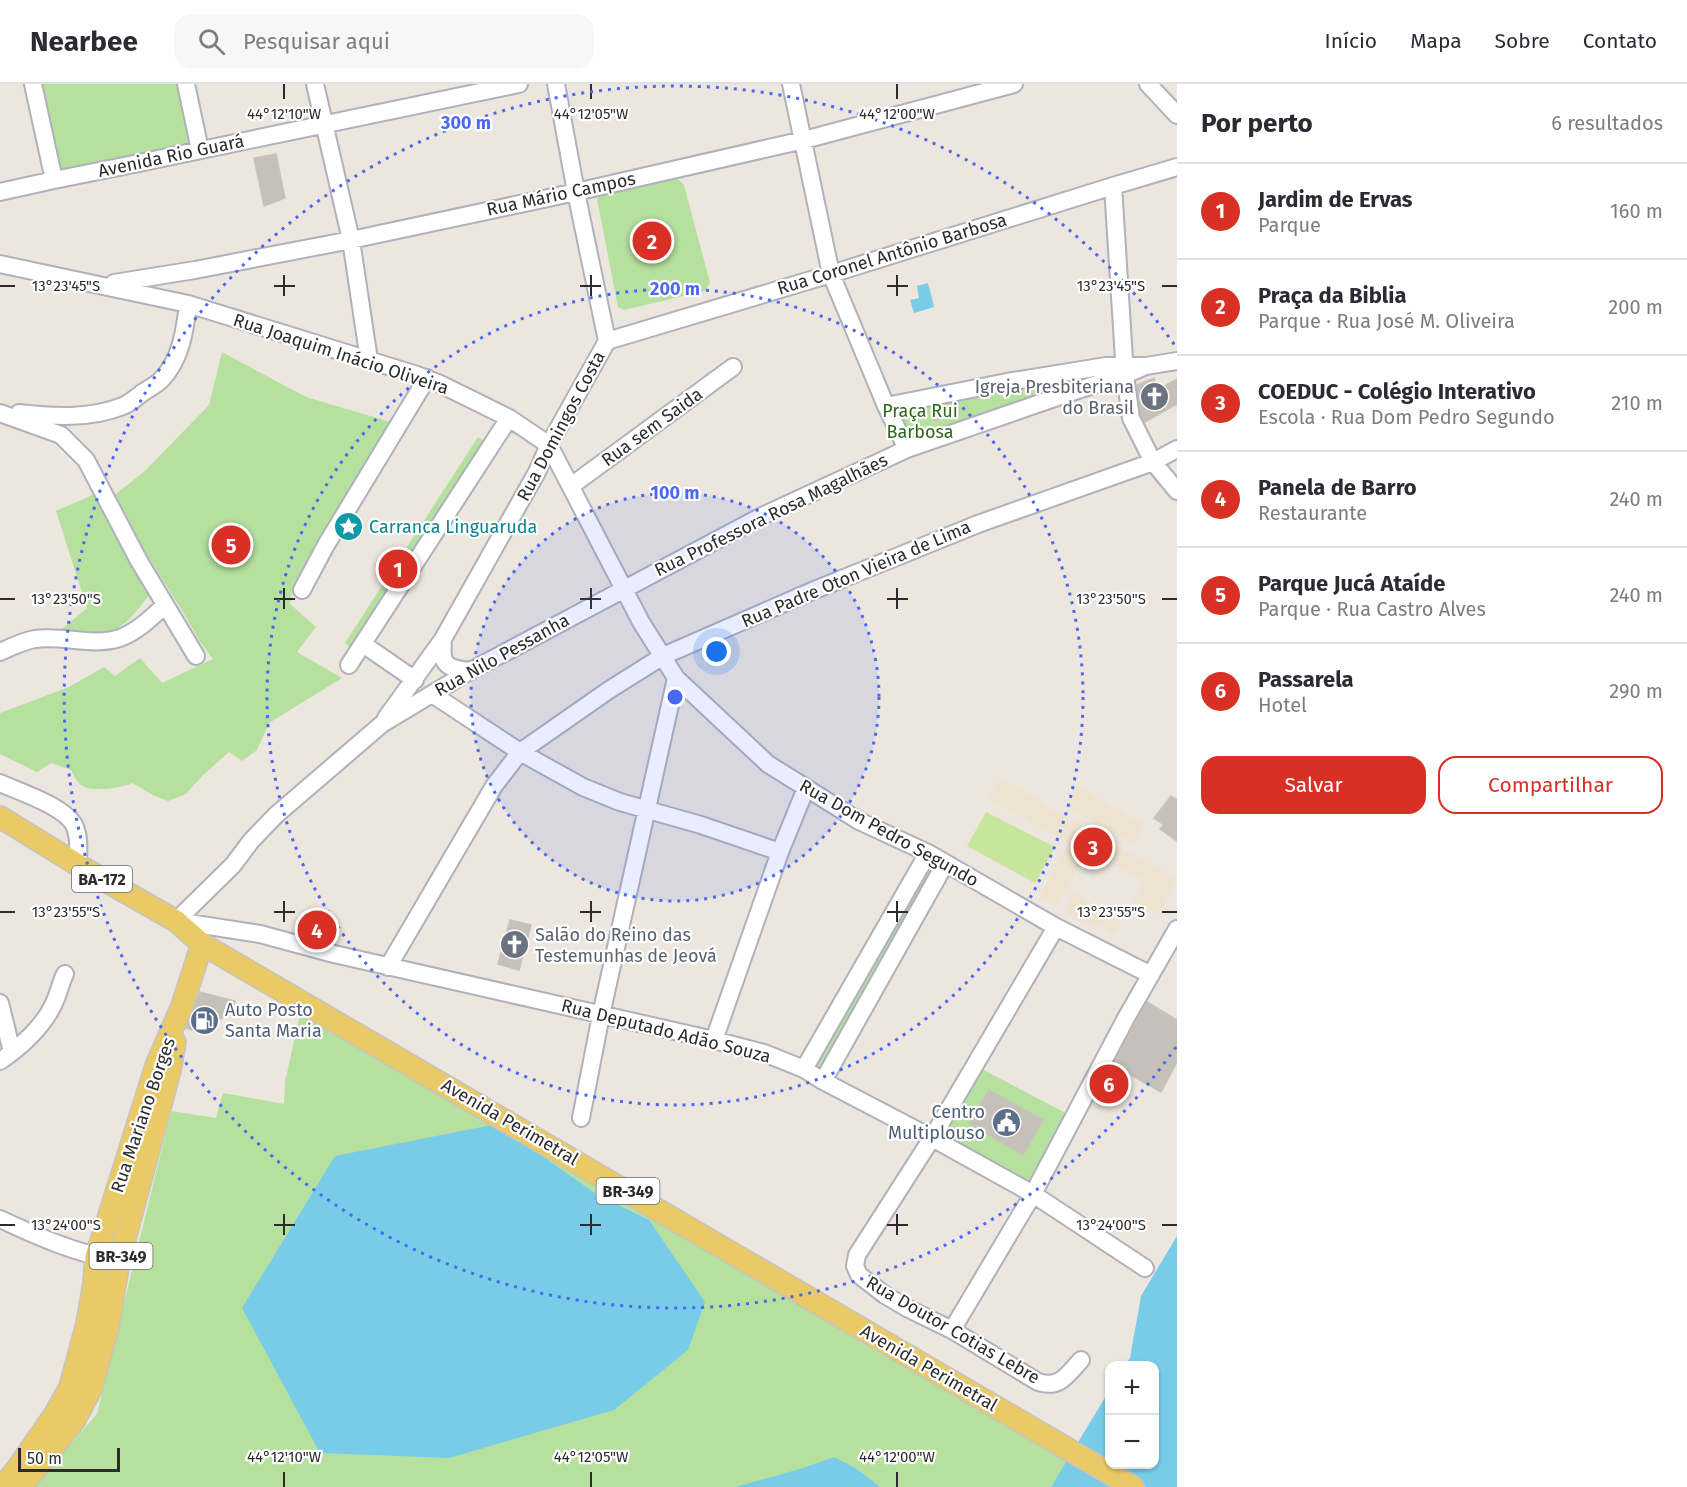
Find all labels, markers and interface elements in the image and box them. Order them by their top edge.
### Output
search box [174,14,594,68]
text: Nearbee [30,25,138,58]
icon: search [195,25,228,58]
text: Pesquisar aqui [243,28,390,55]
text: Início [1324,28,1377,54]
text: Mapa [1410,28,1462,54]
text: Sobre [1495,28,1550,54]
text: Contato [1583,28,1657,54]
text: 44°12'10"W [247,105,322,123]
text: 44°12'05"W [554,105,629,123]
text: 44°12'00"W [859,105,936,123]
text: Por perto [1201,108,1313,139]
text: 6 resultados [1551,111,1663,135]
text: 300 m [440,112,491,134]
street label: Avenida Rio Guará [96,130,246,182]
street label: Rua Mário Campos [484,167,638,221]
text: Jardim de Ervas [1258,186,1412,213]
text: 1 [1216,199,1225,223]
text: 160 m [1610,199,1663,223]
street label: Rua Coronel Antônio Barbosa [775,209,1009,299]
text: Parque [1258,213,1321,237]
pin: 2 [632,218,672,264]
text: 13°23'45"S [32,277,100,295]
text: 13°23'45"S [1077,277,1145,295]
text: 200 m [650,278,700,300]
text: Praça da Biblia [1258,282,1407,309]
text: 2 [1215,295,1226,319]
text: 200 m [1608,295,1663,319]
street label: Rua Joaquim Inácio Oliveira [230,309,452,399]
text: Parque · Rua José M. Oliveira [1258,309,1515,333]
street label: Rua Domingos Costa [512,347,610,505]
place label: Igreja Presbiteriana do Brasil [975,376,1134,419]
text: COEDUC - Colégio Interativo [1258,378,1536,405]
church icon: Igreja Presbiteriana do Brasil [1139,381,1171,413]
street label: Rua sem Saida [597,383,707,471]
text: 3 [1215,391,1226,415]
text: 210 m [1611,391,1663,415]
park label: Praça Rui Barbosa [882,400,958,443]
text: Escola · Rua Dom Pedro Segundo [1258,405,1555,429]
street label: Rua Professora Rosa Magalhães [651,449,891,581]
text: Panela de Barro [1258,474,1417,501]
text: 100 m [651,482,699,504]
text: 4 [1215,487,1226,511]
text: 240 m [1609,487,1663,511]
text: Restaurante [1258,501,1367,525]
place icon: Carranca Linguaruda [332,511,364,543]
place label: Carranca Linguaruda [369,516,537,538]
street label: Rua Padre Oton Vieira de Lima [738,516,974,632]
pin: 5 [212,522,250,568]
pin: 1 [378,546,418,592]
text: Parque Jucá Ataíde [1258,570,1445,597]
text: 5 [1215,583,1226,607]
text: 240 m [1609,583,1663,607]
text: 13°23'50"S [31,590,101,608]
text: 13°23'50"S [1076,590,1146,608]
text: Parque · Rua Castro Alves [1258,597,1486,621]
street label: Rua Nilo Pessanha [431,609,573,701]
your location [702,637,731,666]
text: Passarela [1258,666,1354,693]
text: 6 [1215,679,1226,703]
text: 290 m [1609,679,1663,703]
centre of rings [665,687,685,707]
text: Hotel [1258,693,1307,717]
button: Salvar [1201,756,1426,814]
button: Compartilhar [1438,756,1663,814]
street label: Rua Dom Pedro Segundo [796,775,982,891]
pin: 3 [1074,824,1112,870]
road number: BA-172 [72,866,132,892]
text: 13°23'55"S [32,903,100,921]
text: 13°23'55"S [1077,903,1145,921]
pin: 4 [298,908,336,952]
place label: Salão do Reino das Testemunhas de Jeová [535,924,717,967]
church icon: Salão do Reino das Testemunhas de Jeová [498,929,530,961]
street label: Rua Deputado Adão Souza [559,994,773,1068]
place label: Auto Posto Santa Maria [225,999,322,1042]
fuel station icon: Auto Posto Santa Maria [188,1004,220,1036]
street label: Rua Mariano Borges [106,1034,180,1196]
pin: 6 [1090,1062,1128,1106]
street label: Avenida Perimetral [438,1074,582,1170]
place label: Centro Multiplouso [888,1101,985,1144]
public building icon: Centro Multiplouso [990,1106,1022,1138]
road number: BR-349 [596,1178,660,1204]
text: 13°24'00"S [31,1216,101,1234]
text: 13°24'00"S [1076,1216,1146,1234]
road number: BR-349 [90,1243,152,1269]
street label: Rua Doutor Cotias Lebre [862,1271,1044,1389]
street label: Avenida Perimetral [857,1320,1001,1416]
map controls [1105,1361,1159,1469]
button: + [1105,1361,1159,1415]
button: − [1105,1415,1159,1469]
scale bar [18,1445,120,1472]
text: 44°12'10"W [247,1448,322,1466]
text: 44°12'05"W [554,1448,629,1466]
text: 44°12'00"W [859,1448,936,1466]
text: 50 m [27,1449,62,1468]

